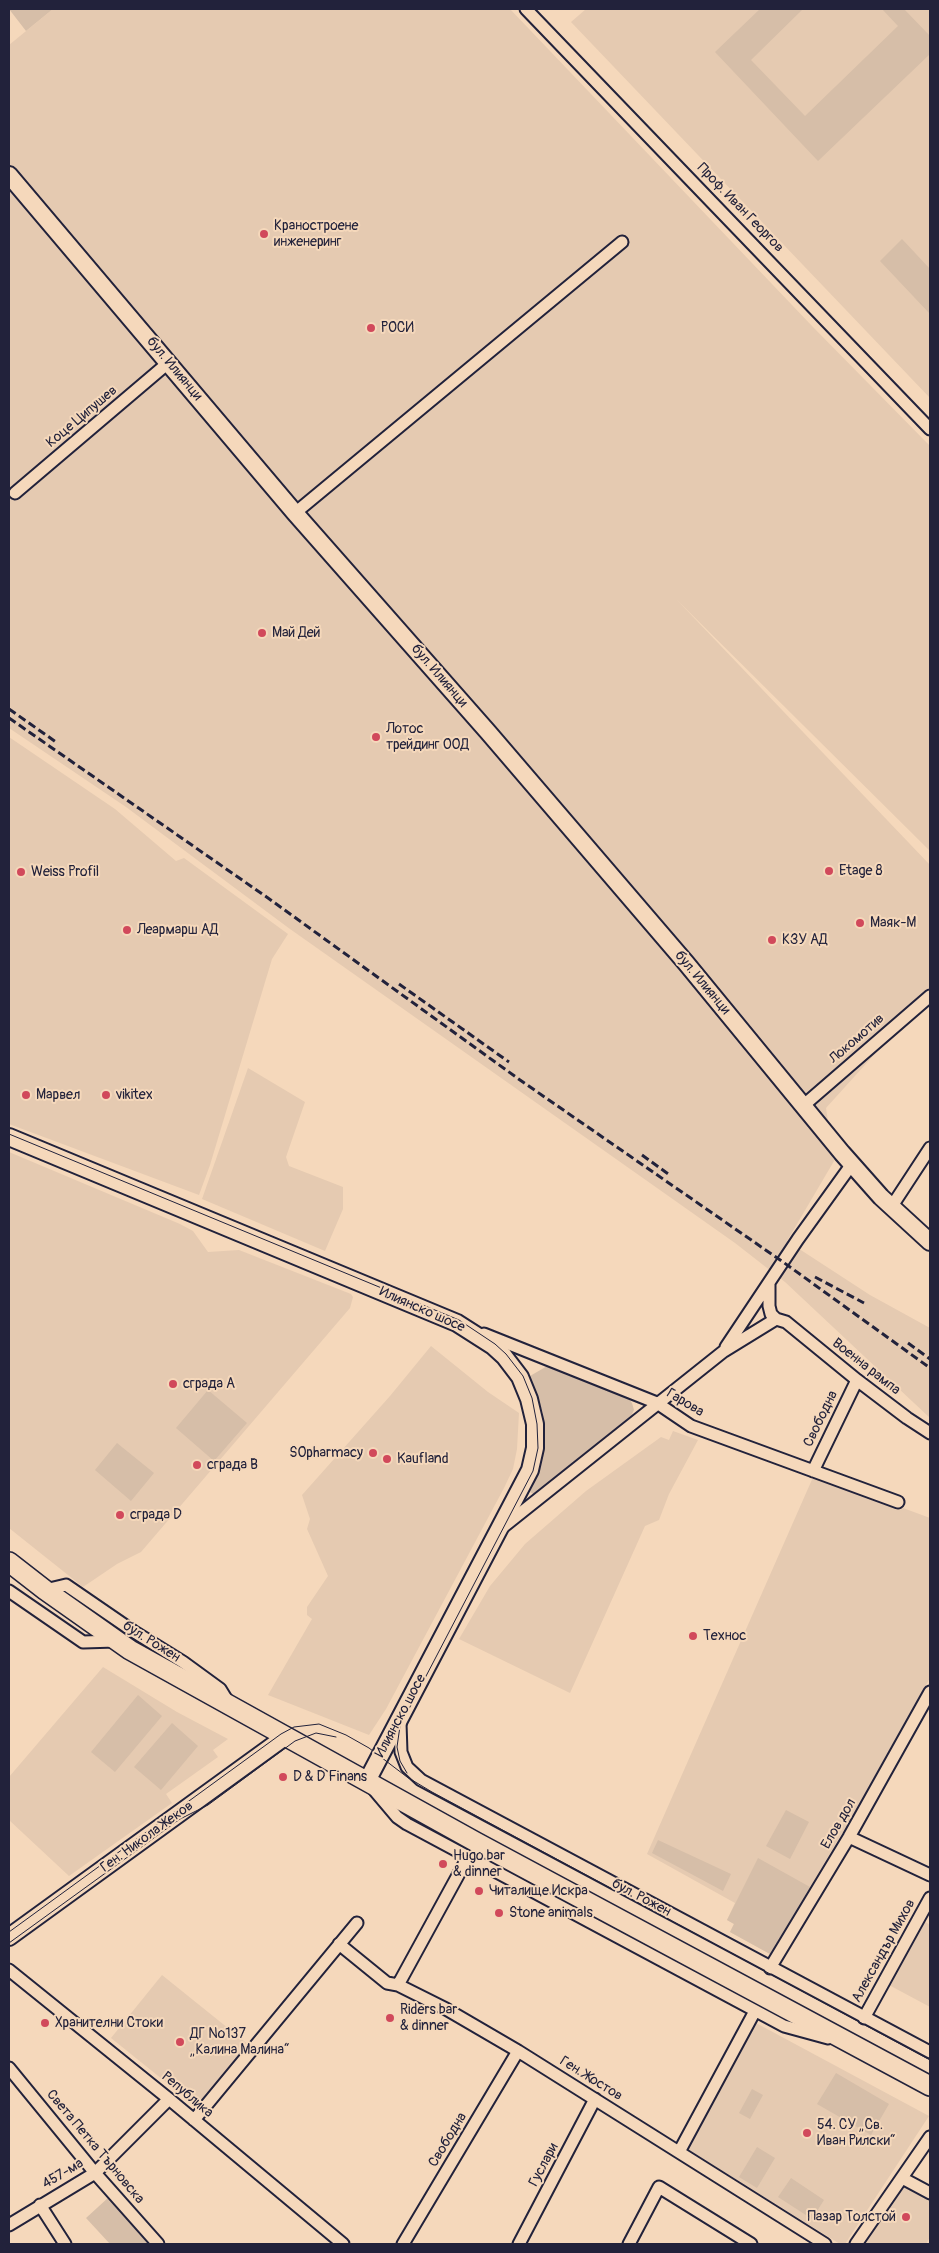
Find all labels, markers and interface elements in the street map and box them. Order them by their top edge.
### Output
street label: Проф. Иван Георгов [693,160,787,256]
place label: Краностроене инженеринг [274,218,358,250]
marker: Краностроене инженеринг [258,228,270,240]
place label: РОСИ [381,320,414,336]
marker: РОСИ [365,322,377,334]
street label: бул. Илиянци [142,334,206,404]
street label: Коце Ципушев [43,383,121,451]
place label: Май Дей [272,625,320,641]
marker: Май Дей [256,627,268,639]
street label: бул. Илиянци [407,641,471,711]
place label: Лотос трейдинг ООД [386,721,469,754]
marker: Лотос трейдинг ООД [370,731,382,743]
place label: Etage 8 [839,863,882,879]
place label: Weiss Profil [31,864,99,880]
marker: Etage 8 [823,865,835,877]
marker: Weiss Profil [15,866,27,878]
place label: Маяк-М [870,915,916,931]
marker: Маяк-М [854,917,866,929]
place label: Леармарш АД [137,922,218,938]
marker: Леармарш АД [121,924,133,936]
place label: КЗУ АД [782,932,827,948]
marker: КЗУ АД [766,934,778,946]
street label: бул. Илиянци [670,948,734,1018]
street label: Локомотив [826,1011,888,1067]
place label: Марвел [36,1087,80,1103]
place label: vikitex [116,1087,153,1103]
marker: Марвел [20,1089,32,1101]
marker: vikitex [100,1089,112,1101]
street label: Илиянско шосе [377,1284,467,1336]
street label: Военна рампа [829,1335,903,1399]
place label: сграда А [183,1376,235,1392]
marker: сграда А [167,1378,179,1390]
street label: Гарова [663,1385,707,1421]
street label: Свободна [800,1388,842,1450]
place label: SOpharmacy [289,1445,363,1461]
marker: SOpharmacy [367,1447,379,1459]
place label: Kaufland [397,1451,449,1467]
marker: Kaufland [381,1453,393,1465]
place label: сграда В [207,1457,258,1473]
marker: сграда В [191,1459,203,1471]
place label: сграда D [130,1507,182,1523]
marker: сграда D [114,1509,126,1521]
street label: бул. Рожен [119,1618,183,1666]
place label: Технос [703,1628,746,1644]
marker: Технос [687,1630,699,1642]
street label: Илиянско шосе [372,1671,430,1761]
place label: D & D Finans [293,1769,367,1785]
marker: D & D Finans [277,1771,289,1783]
street label: Елов дол [818,1796,860,1852]
street label: Ген. Никола Жеков [97,1798,197,1876]
place label: Hugo bar & dinner [453,1848,505,1880]
marker: Hugo bar & dinner [437,1858,449,1870]
street label: бул. Рожен [608,1875,674,1921]
place label: Читалище Искра [489,1883,588,1899]
marker: Читалище Искра [473,1885,485,1897]
street label: Александър Михов [849,1896,919,2006]
place label: Stone animals [509,1905,593,1921]
marker: Stone animals [493,1907,505,1919]
place label: Riders bar & dinner [400,2002,457,2034]
marker: Riders bar & dinner [384,2012,396,2024]
place label: Хранителни Стоки [55,2015,163,2031]
marker: Хранителни Стоки [39,2017,51,2029]
place label: ДГ №137 „Калина Малина“ [190,2026,290,2058]
marker: ДГ №137 „Калина Малина“ [174,2036,186,2048]
street label: Ген. Жостов [556,2053,626,2105]
street label: Република [158,2069,216,2121]
street label: Света Петка Търновска [42,2087,148,2207]
street label: Свободна [425,2110,471,2170]
place label: 54. СУ „Св. Иван Рилски“ [817,2117,896,2150]
marker: 54. СУ „Св. Иван Рилски“ [801,2127,813,2139]
street label: Гуслари [526,2141,562,2189]
street label: 457-ма [39,2155,87,2193]
place label: Пазар Толстой [807,2209,896,2225]
marker: Пазар Толстой [900,2211,912,2223]

